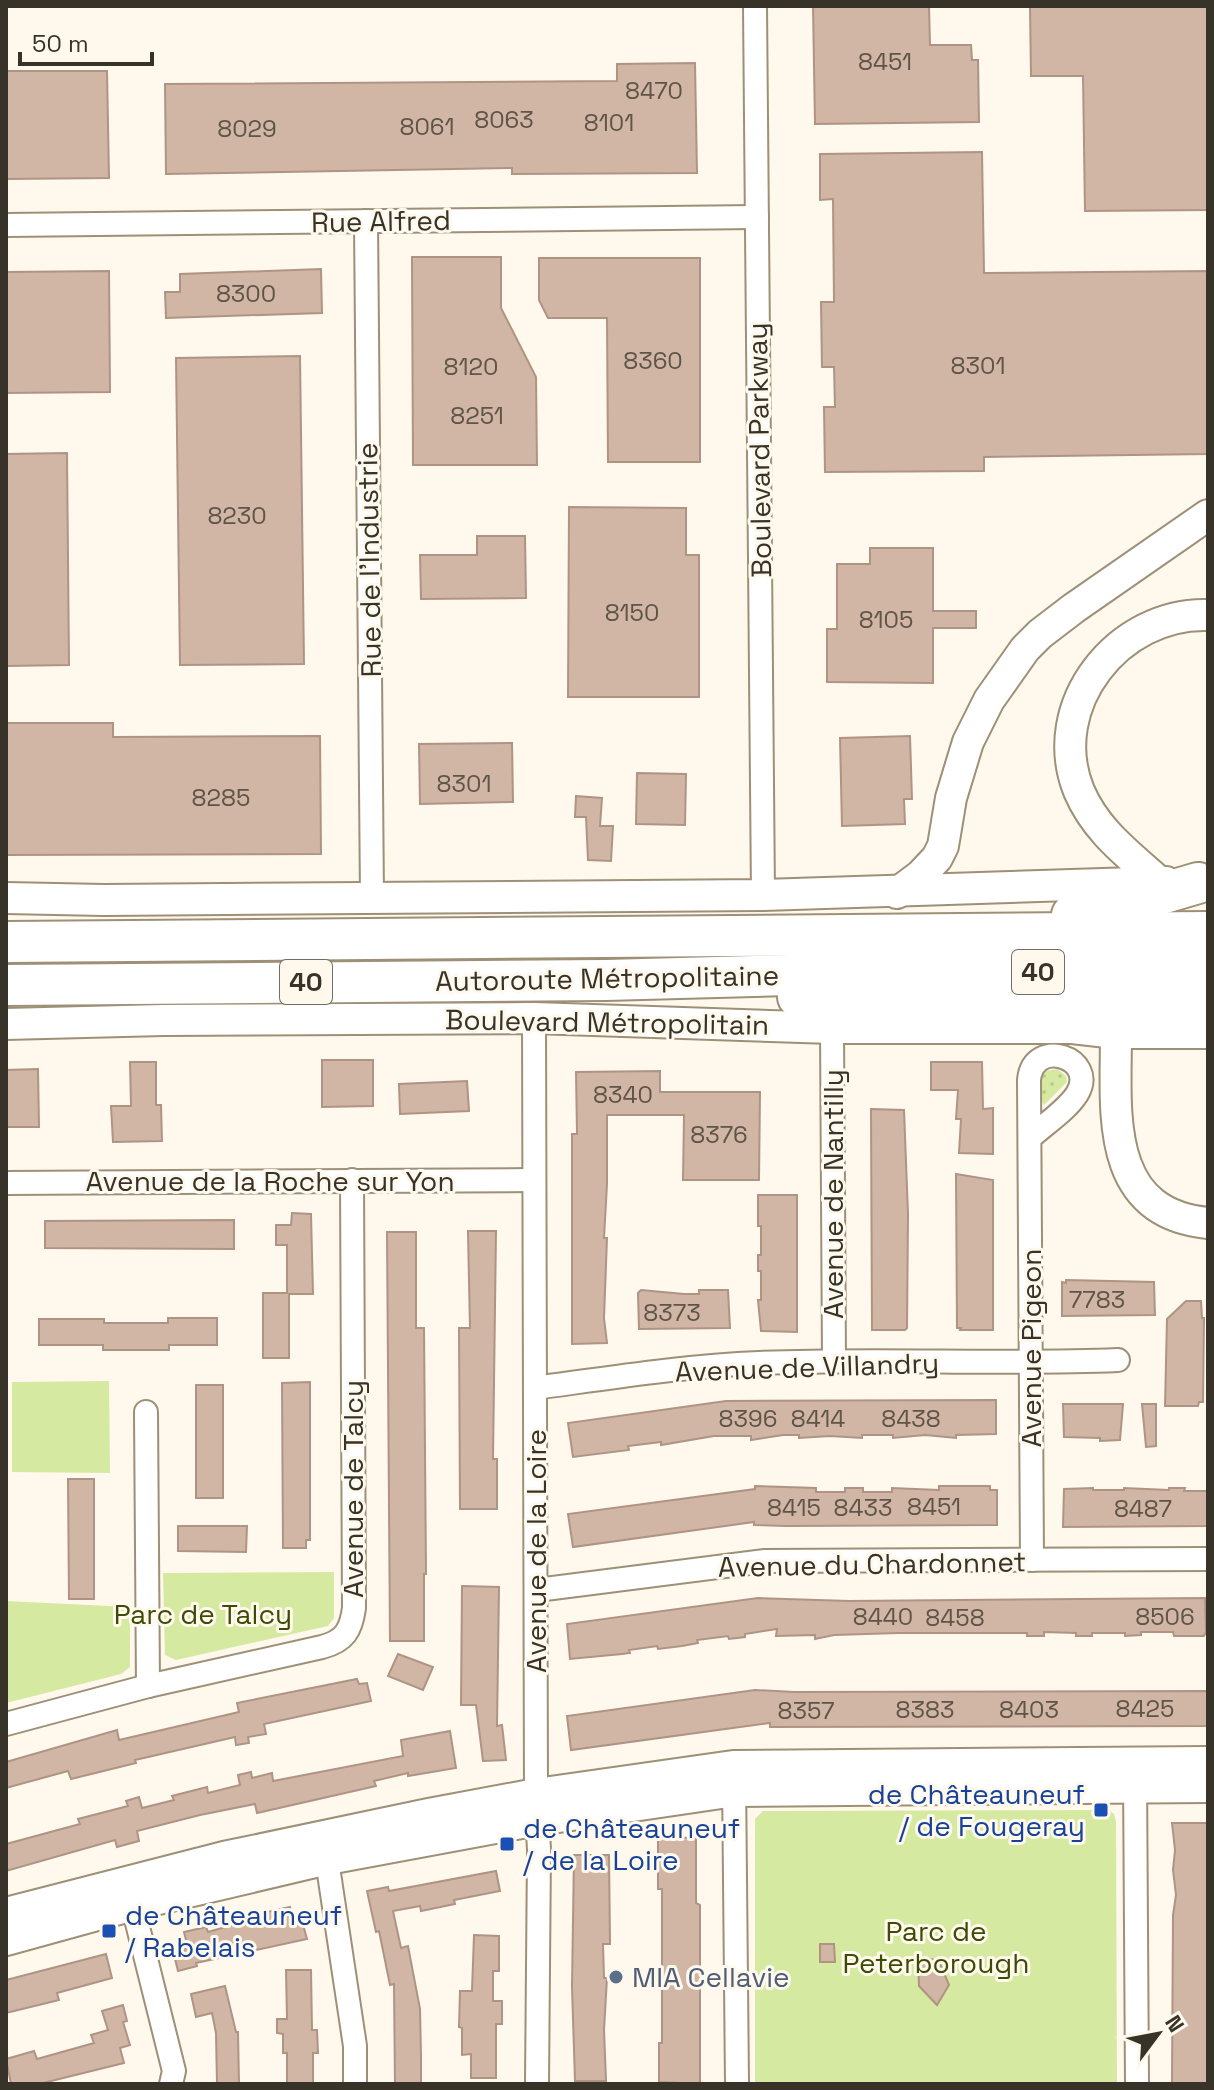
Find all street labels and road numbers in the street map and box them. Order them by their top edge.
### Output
street label: Rue Alfred [311,202,451,240]
street label: Boulevard Parkway [739,322,779,578]
street label: Rue de l'Industrie [349,442,389,678]
road number: 40 [1012,950,1064,994]
street label: Autoroute Métropolitaine [435,957,779,999]
road number: 40 [280,960,332,1004]
street label: Boulevard Métropolitain [445,1001,769,1043]
street label: Avenue de Nantilly [815,1069,851,1319]
street label: Avenue de la Roche sur Yon [85,1163,455,1199]
street label: Avenue Pigeon [1013,1249,1049,1447]
street label: Avenue de Villandry [674,1344,940,1390]
street label: Avenue de Talcy [335,1380,371,1598]
street label: Avenue de la Loire [518,1429,554,1673]
street label: Avenue du Chardonnet [718,1543,1026,1585]

